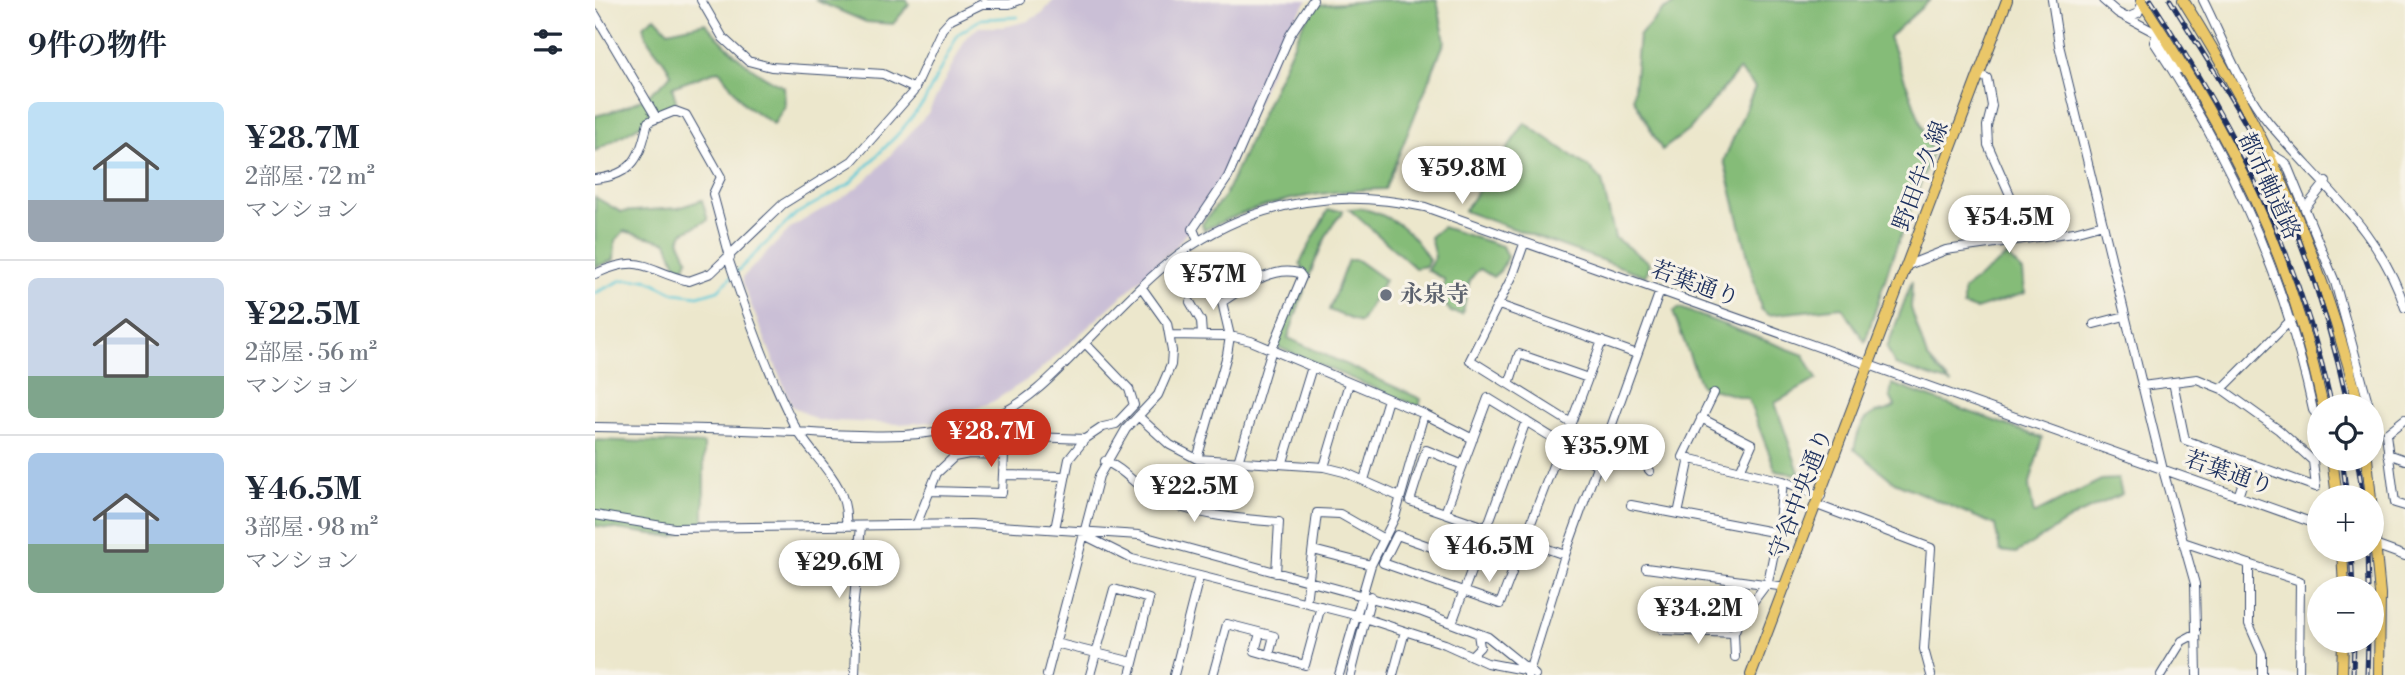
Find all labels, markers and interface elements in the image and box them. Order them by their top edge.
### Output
icon: filters [529,23,567,61]
text: 9件の物件 [28,27,167,65]
street label: 野田牛久線 [1887,117,1955,235]
text: ¥28.7M [245,120,360,158]
street label: 都市軸道路 [2232,128,2306,244]
icon: home [84,130,168,214]
pin: ¥59.8M [1405,146,1519,206]
text: ¥59.8M [1418,155,1506,183]
text: 2部屋 · 72 m² [245,163,375,191]
text: マンション [245,196,359,224]
pin: ¥54.5M [1952,196,2066,255]
text: ¥54.5M [1964,204,2054,232]
pin: ¥57M [1172,252,1254,312]
street label: 若葉通り [1647,255,1743,313]
text: ¥57M [1180,261,1246,289]
place label: 永泉寺 [1400,281,1469,309]
marker: 永泉寺 [1378,287,1394,303]
text: ¥22.5M [245,296,360,334]
icon: home [84,306,168,390]
text: 2部屋 · 56 m² [245,339,377,367]
text: マンション [245,372,359,400]
map controls [2307,394,2384,653]
button: locate [2307,394,2384,471]
pin: ¥28.7M [934,410,1048,469]
text: ¥28.7M [947,418,1035,446]
pin: ¥35.9M [1548,424,1662,484]
street label: 守谷中央通り [1763,425,1839,563]
text: ¥35.9M [1561,433,1649,461]
street label: 若葉通り [2181,445,2277,501]
pin: ¥22.5M [1137,464,1251,524]
text: ¥46.5M [245,471,362,509]
text: ¥22.5M [1150,473,1238,501]
icon: home [84,481,168,565]
button: + [2307,485,2384,562]
text: 3部屋 · 98 m² [245,514,378,542]
pin: ¥46.5M [1432,524,1546,584]
text: ¥46.5M [1444,533,1534,561]
pin: ¥29.6M [782,540,896,600]
text: マンション [245,547,359,575]
text: ¥29.6M [795,549,883,577]
button: − [2307,576,2384,653]
pin: ¥34.2M [1641,586,1755,646]
text: ¥34.2M [1653,595,1743,623]

